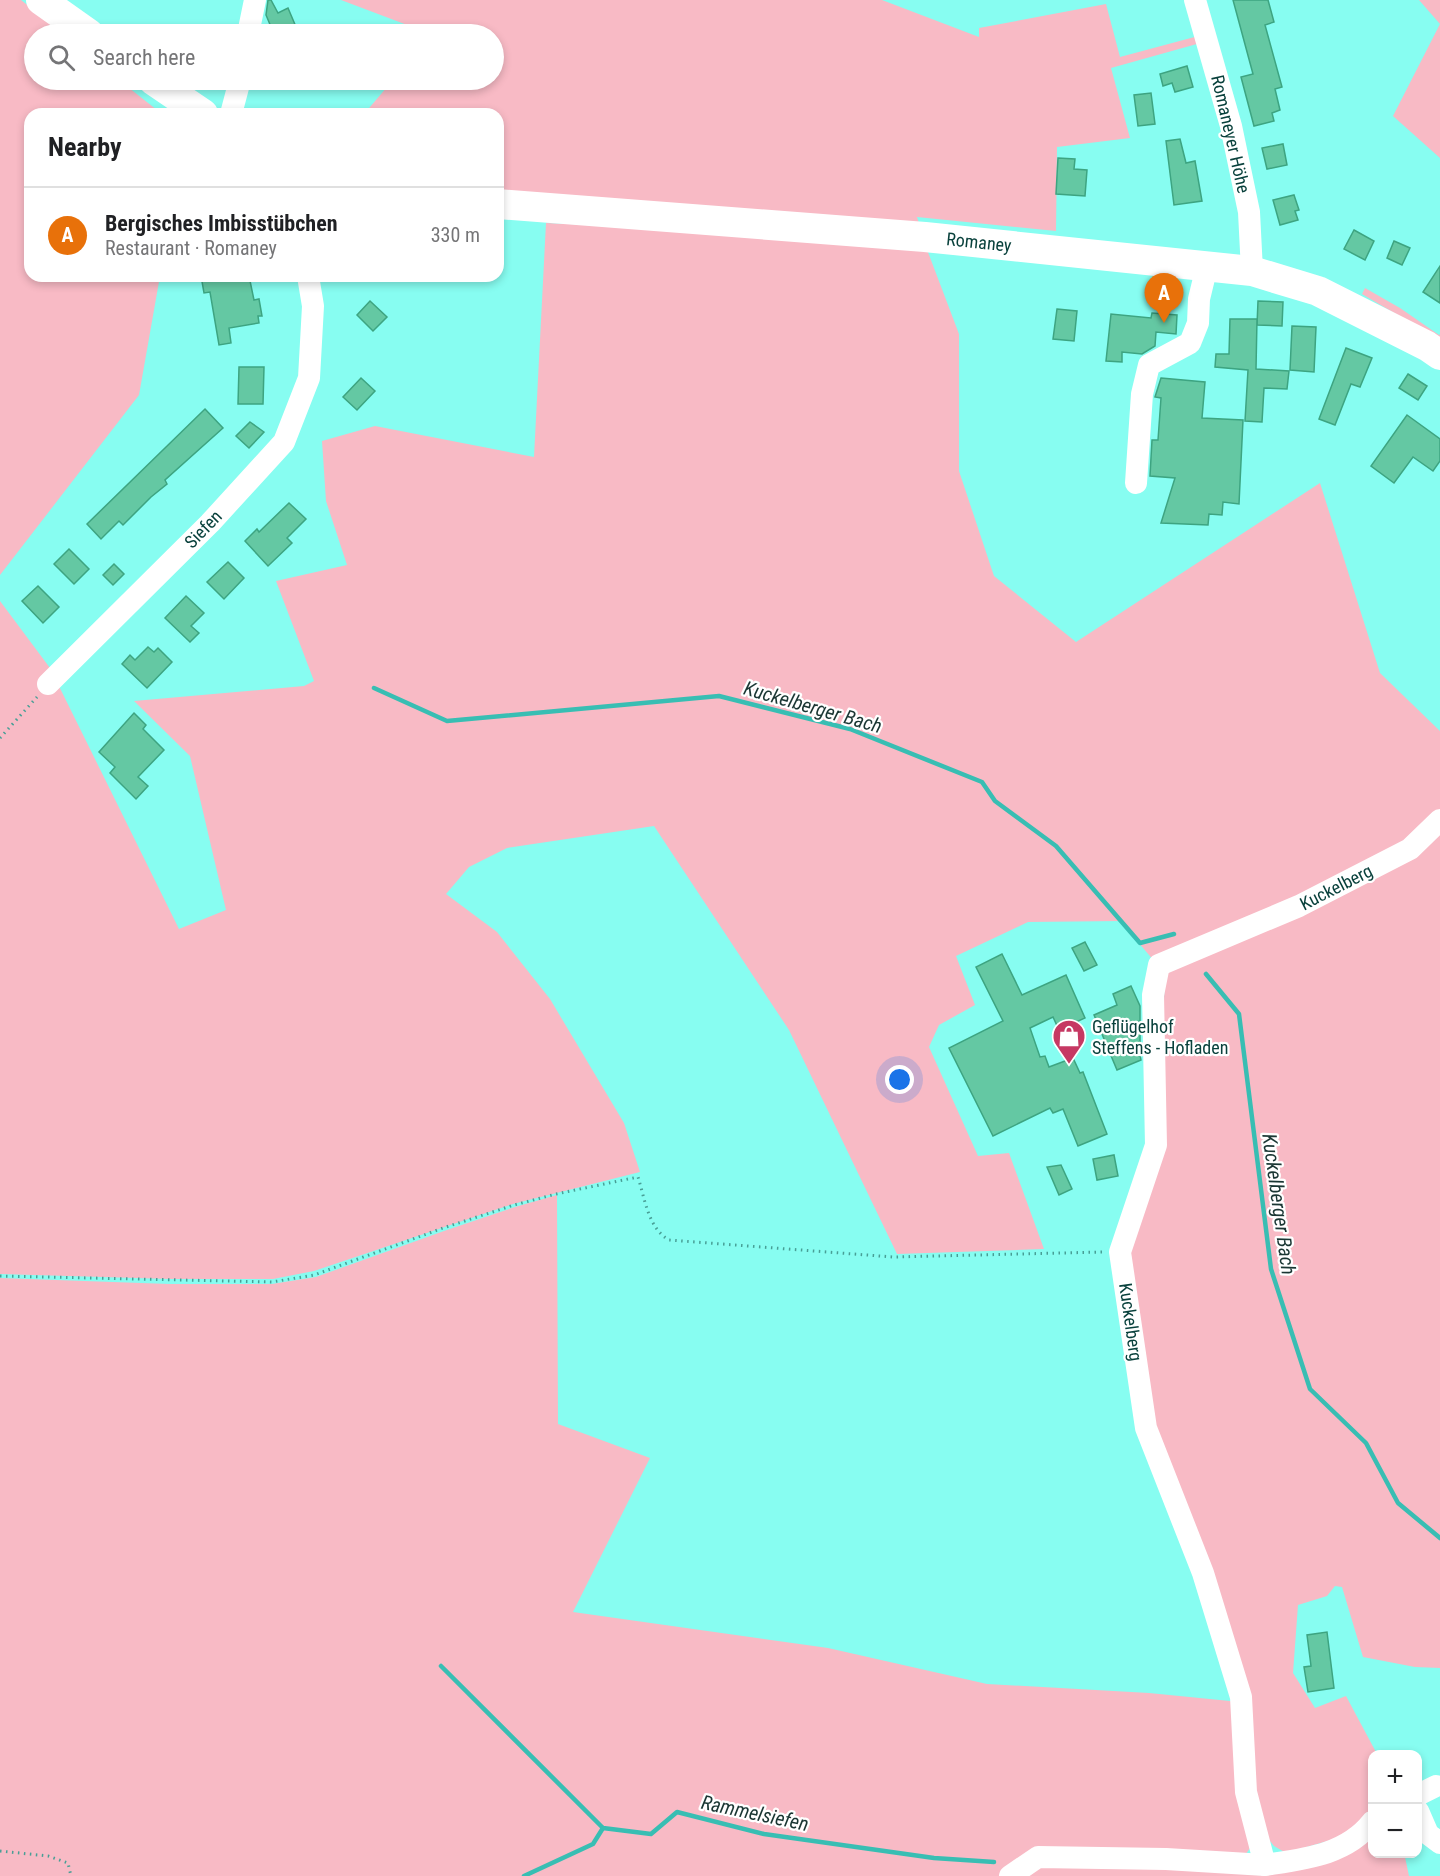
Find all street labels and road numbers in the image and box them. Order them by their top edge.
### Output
street label: Romaneyer Höhe [1207,73,1255,195]
street label: Romaney [945,228,1013,256]
street label: Siefen [180,506,226,552]
street label: Kuckelberg [1296,860,1376,914]
street label: Kuckelberg [1115,1282,1147,1362]

